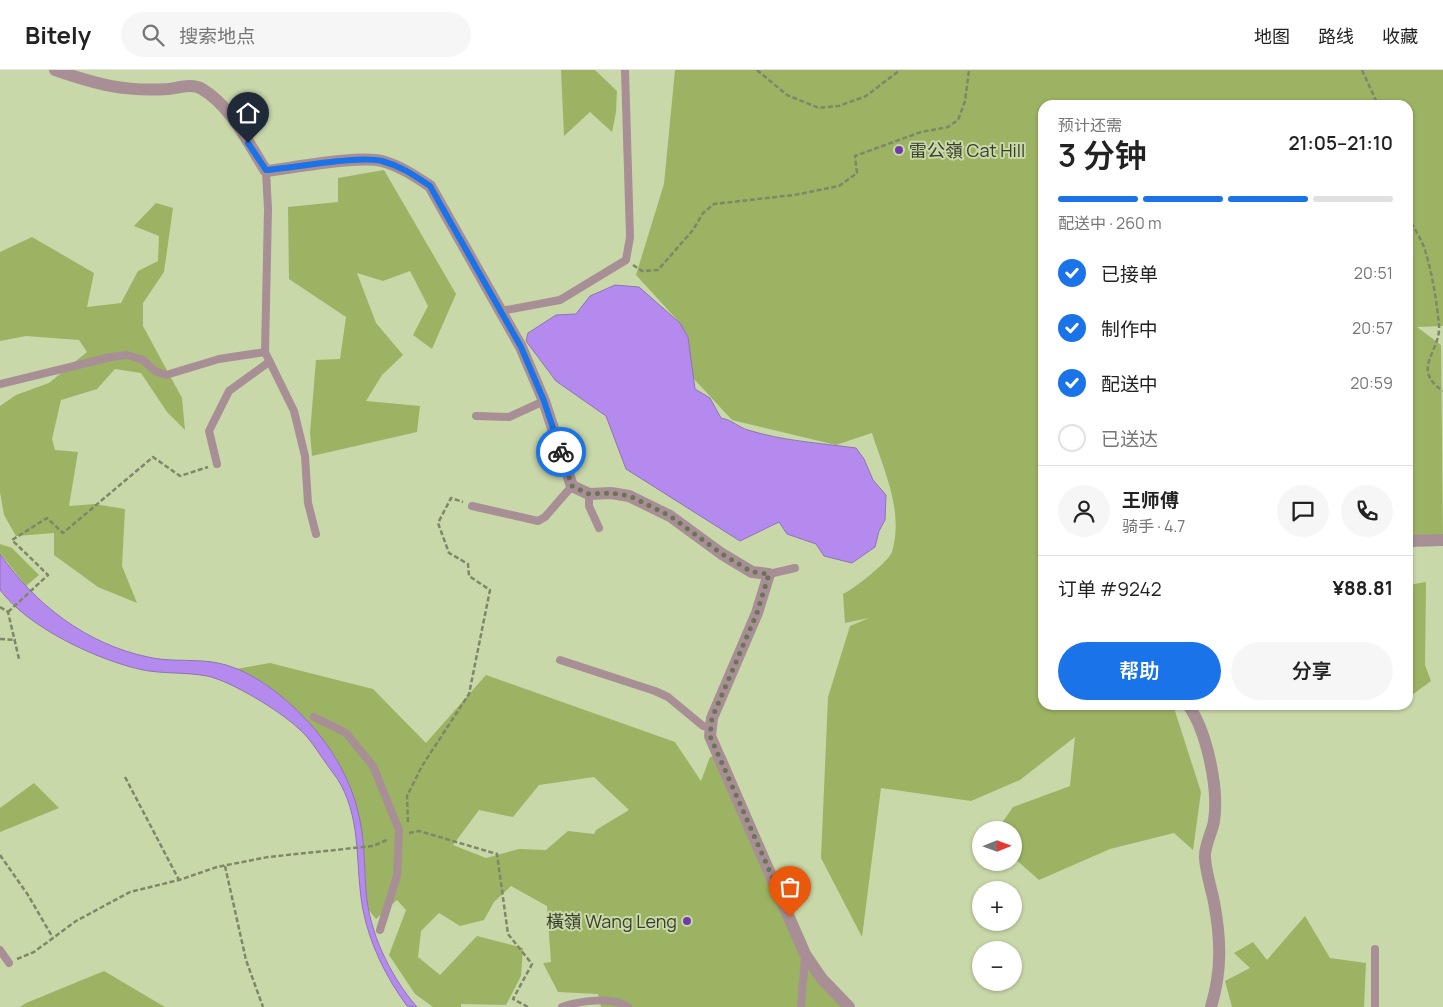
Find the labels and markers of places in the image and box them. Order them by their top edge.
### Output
pin [227,92,269,143]
place label: 雷公嶺 Cat Hill [909,138,1025,162]
marker: 雷公嶺 Cat Hill [893,144,905,156]
pin [769,866,811,917]
place label: 橫嶺 Wang Leng [546,909,677,933]
marker: 橫嶺 Wang Leng [681,915,693,927]

